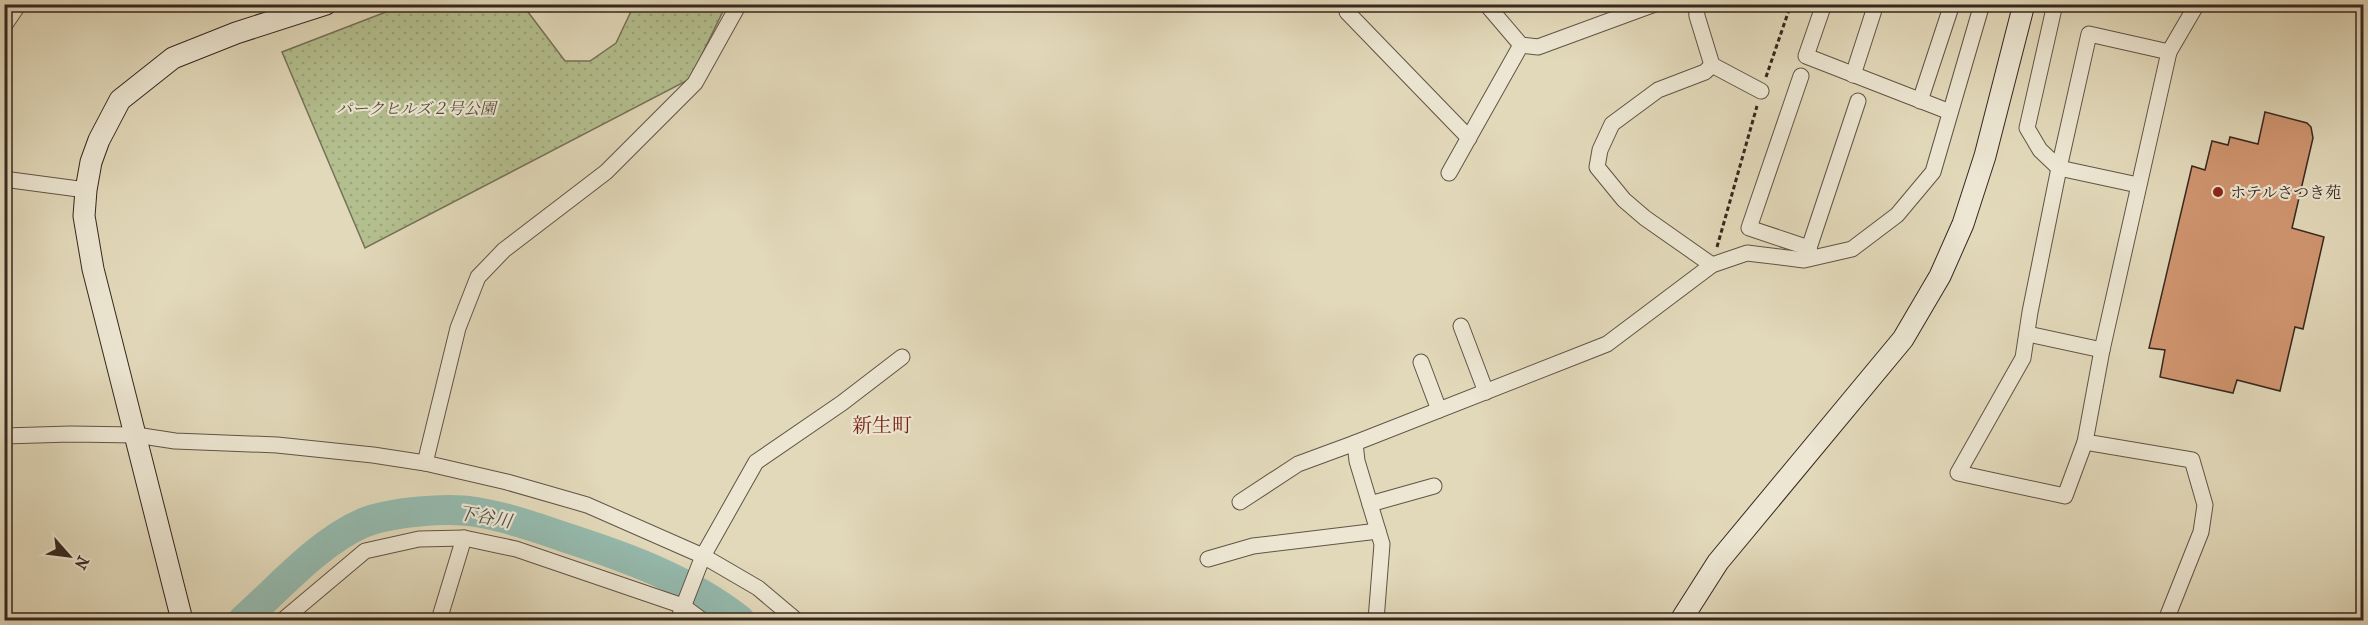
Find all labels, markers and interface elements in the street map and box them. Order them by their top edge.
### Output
park label: パークヒルズ２号公園 [336,99,499,118]
place label: ホテルさつき苑 [2230,183,2341,202]
marker: ホテルさつき苑 [2211,185,2225,199]
district label: 新生町 [852,414,912,437]
water label: 下谷川 [457,502,515,533]
north arrow [39,526,99,586]
text: N [70,553,93,573]

